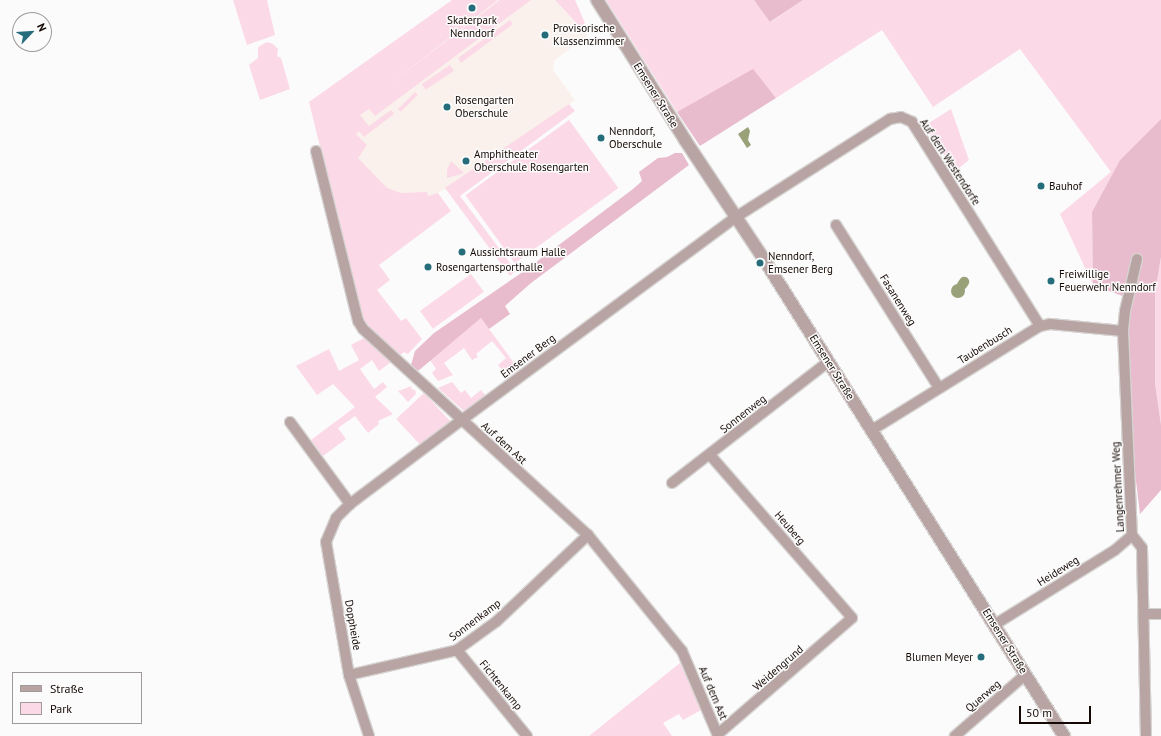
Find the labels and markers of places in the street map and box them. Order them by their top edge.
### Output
marker: Skaterpark Nenndorf [467,3,477,13]
place label: Skaterpark Nenndorf [447,14,497,40]
place label: Provisorische Klassenzimmer [553,22,624,48]
marker: Provisorische Klassenzimmer [540,30,550,40]
place label: Rosengarten Oberschule [455,94,514,120]
marker: Rosengarten Oberschule [442,102,452,112]
place label: Nenndorf, Oberschule [609,125,662,151]
marker: Nenndorf, Oberschule [596,133,606,143]
place label: Amphitheater Oberschule Rosengarten [474,148,589,174]
marker: Amphitheater Oberschule Rosengarten [461,156,471,166]
place label: Bauhof [1049,179,1082,193]
marker: Bauhof [1036,181,1046,191]
place label: Aussichtsraum Halle [470,245,566,259]
marker: Aussichtsraum Halle [457,247,467,257]
place label: Nenndorf, Emsener Berg [768,250,833,276]
marker: Nenndorf, Emsener Berg [755,258,765,268]
place label: Rosengartensporthalle [436,260,543,274]
marker: Rosengartensporthalle [423,262,433,272]
place label: Freiwillige Feuerwehr Nenndorf [1059,268,1156,294]
marker: Freiwillige Feuerwehr Nenndorf [1046,276,1056,286]
place label: Blumen Meyer [906,650,973,664]
marker: Blumen Meyer [976,652,986,662]

